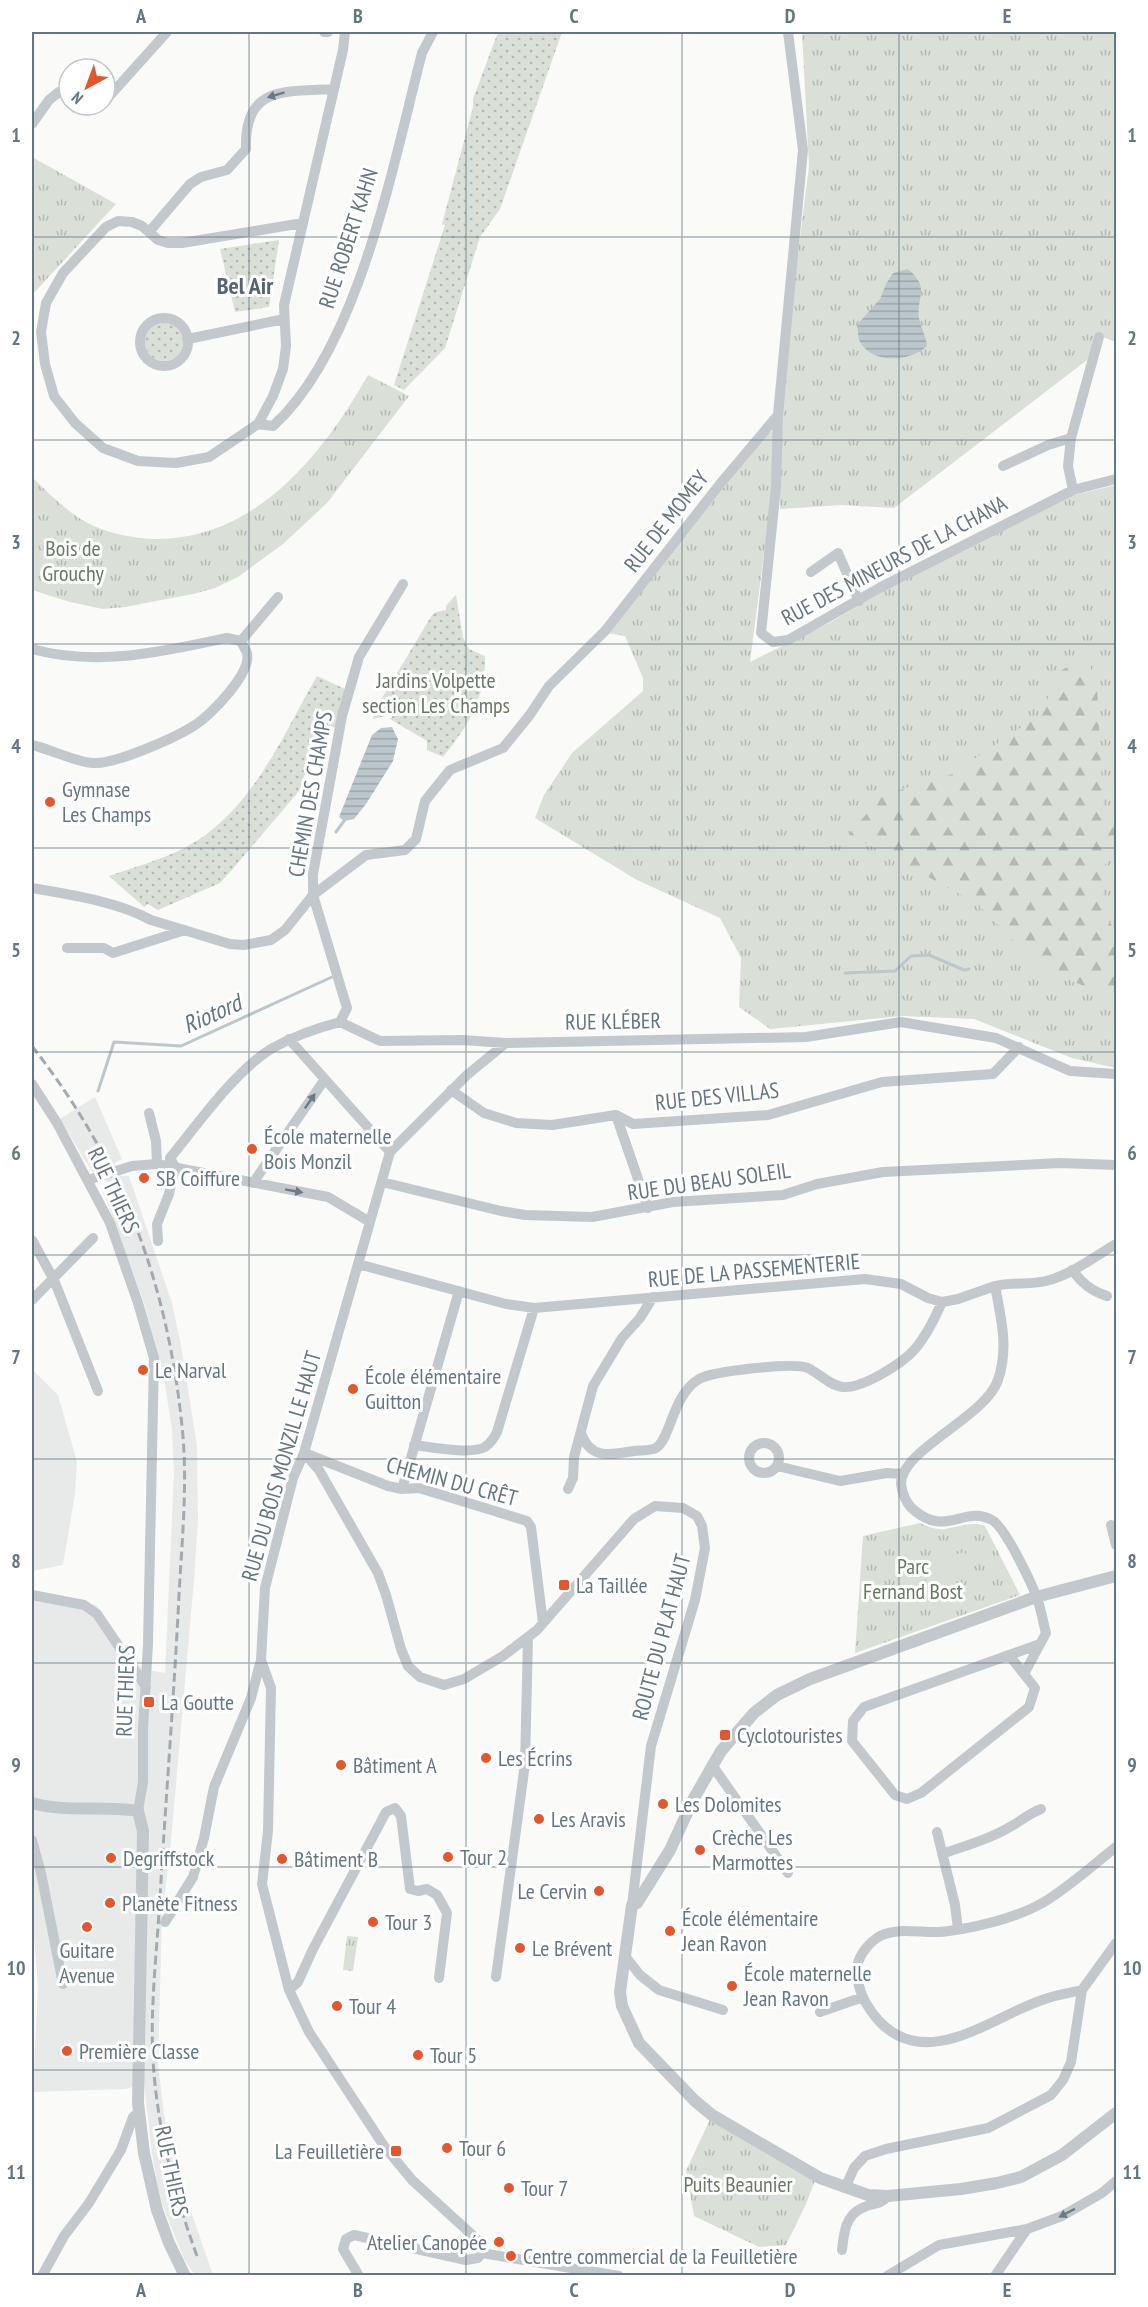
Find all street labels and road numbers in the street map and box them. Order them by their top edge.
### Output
street label: RUE ROBERT KAHN [312,164,384,312]
street label: RUE DE MOMEY [618,465,714,577]
street label: RUE DES MINEURS DE LA CHANA [776,488,1012,631]
street label: CHEMIN DES CHAMPS [282,709,338,879]
street label: RUE KLÉBER [565,1006,661,1036]
street label: RUE DES VILLAS [654,1076,780,1116]
street label: RUE THIERS [82,1143,146,1237]
street label: RUE DU BEAU SOLEIL [626,1156,792,1206]
street label: RUE DE LA PASSEMENTERIE [647,1247,861,1293]
street label: RUE DU BOIS MONZIL LE HAUT [235,1348,327,1584]
street label: CHEMIN DU CRÊT [383,1450,521,1512]
street label: ROUTE DU PLAT HAUT [625,1551,697,1723]
street label: RUE THIERS [109,1645,141,1737]
street label: RUE THIERS [149,2123,195,2219]

